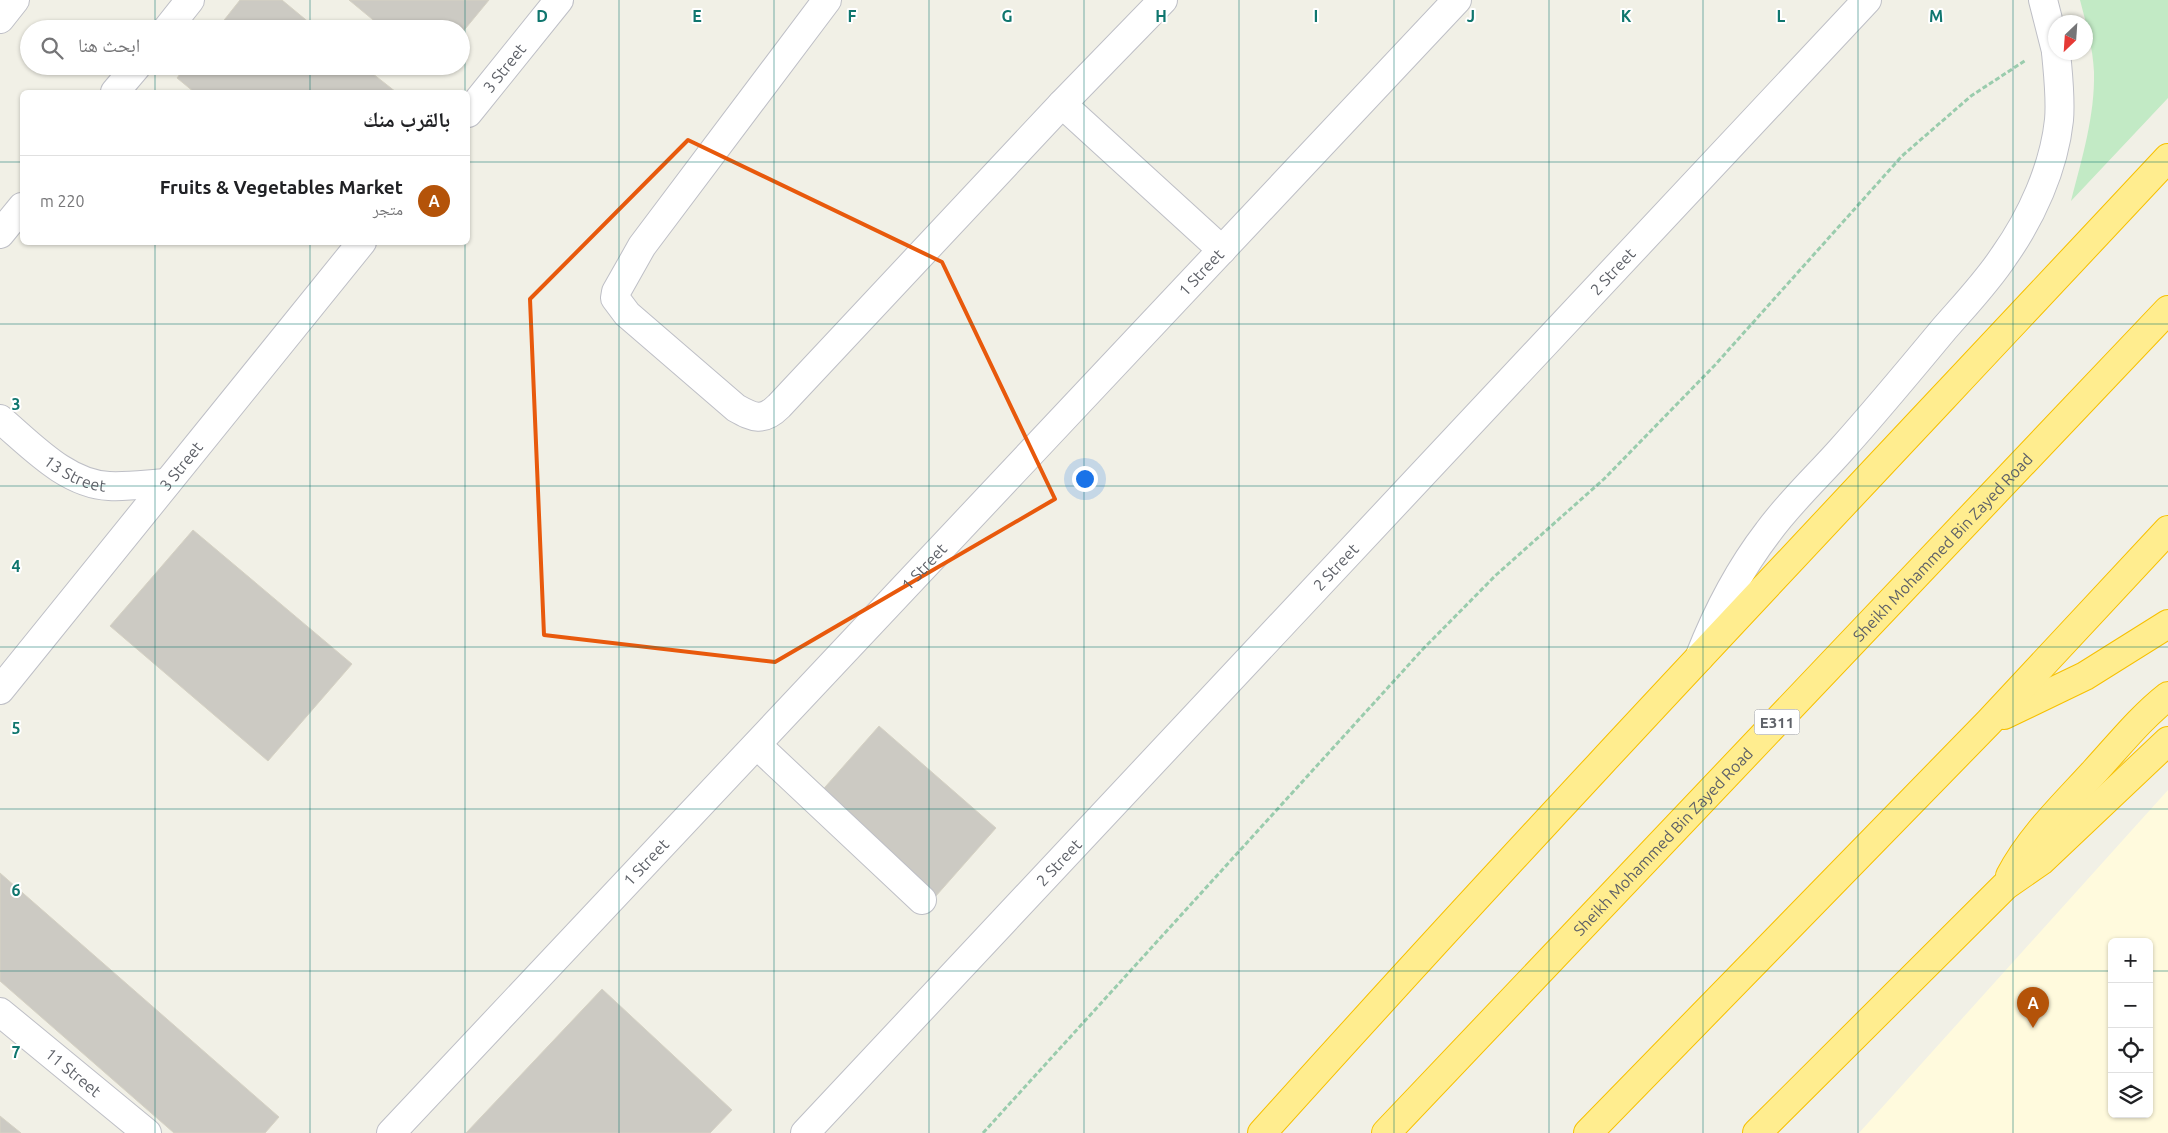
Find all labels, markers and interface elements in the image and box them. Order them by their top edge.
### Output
text: D [536,7,548,25]
text: E [692,7,702,25]
text: F [848,7,857,25]
text: G [1001,7,1013,25]
text: H [1155,7,1167,25]
text: I [1314,7,1318,25]
text: J [1467,7,1475,25]
text: K [1621,7,1632,25]
text: L [1777,7,1786,25]
text: M [1929,7,1943,25]
north arrow [2048,15,2093,60]
search box [20,20,470,75]
icon: search [38,34,66,62]
text: ابحث هنا [78,34,140,56]
street label: 3 Street [479,39,530,96]
text: بالقرب منك [363,107,450,131]
text: Fruits & Vegetables Market [160,176,403,198]
text: 220 m [40,192,85,210]
text: A [428,192,440,210]
text: متجر [373,200,403,218]
street label: 2 Street [1586,244,1639,298]
street label: 1 Street [1175,245,1228,299]
text: 3 [11,395,21,413]
street label: 3 Street [156,437,206,494]
street label: Sheikh Mohammed Bin Zayed Road [1849,450,2036,645]
street label: 13 Street [41,451,108,495]
your location [1072,466,1098,492]
street label: 1 Street [898,539,951,593]
street label: 2 Street [1309,539,1362,594]
text: 4 [11,557,21,575]
road number: E311 [1754,710,1800,734]
text: 5 [11,719,21,737]
street label: Sheikh Mohammed Bin Zayed Road [1570,744,1756,939]
street label: 1 Street [620,834,673,889]
street label: 2 Street [1033,835,1085,889]
text: 6 [11,881,21,899]
map controls [2108,938,2153,1118]
button: + [2108,938,2153,983]
button: − [2108,983,2153,1028]
pin: A [2017,987,2049,1028]
button: locate [2108,1028,2153,1073]
text: 7 [11,1043,21,1061]
street label: 11 Street [42,1044,105,1101]
button: layers [2108,1073,2153,1118]

